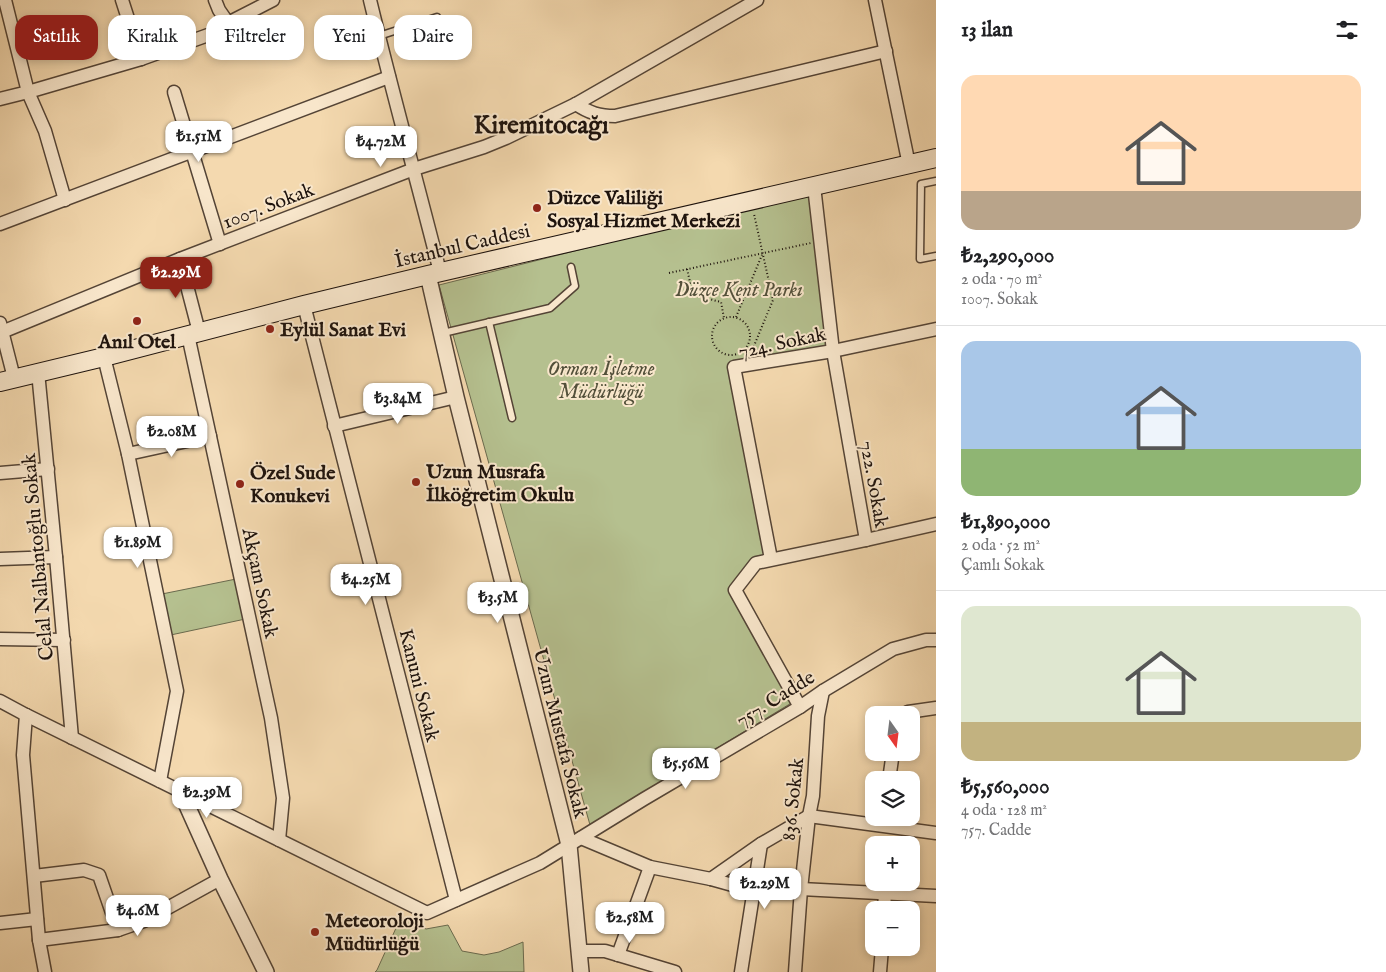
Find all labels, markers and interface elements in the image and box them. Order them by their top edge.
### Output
chip: Satılık [15,15,98,60]
chip: Kiralık [108,15,196,60]
chip: Filtreler [206,15,304,60]
chip: Yeni [314,15,384,60]
chip: Daire [394,15,472,60]
icon: filters [1333,16,1361,44]
text: 13 ilan [961,17,1013,44]
icon: home [1116,108,1206,198]
district label: Kiremitocağı [473,110,609,142]
pin: ₺1.51M [158,120,240,163]
pin: ₺4.72M [340,126,422,168]
text: ₺1.51M [176,127,222,147]
text: ₺4.72M [356,132,406,152]
street label: 1007. Sokak [219,177,318,235]
place label: Düzce Valiliği Sosyal Hizmet Merkezi [547,186,741,234]
marker: Düzce Valiliği Sosyal Hizmet Merkezi [531,202,543,214]
street label: İstanbul Caddesi [392,219,533,274]
text: ₺2,290,000 [961,243,1054,270]
pin: ₺2.29M [135,256,217,299]
text: ₺2.29M [151,263,201,283]
text: 2 oda · 70 m² [961,270,1042,290]
park label: Düzce Kent Parkı [675,278,803,303]
text: 1007. Sokak [961,290,1038,310]
marker: Anıl Otel [131,315,143,327]
place label: Eylül Sanat Evi [280,318,407,343]
street label: 724. Sokak [736,322,829,365]
marker: Eylül Sanat Evi [264,323,276,335]
place label: Anıl Otel [97,330,176,355]
park label: Orman İşletme Müdürlüğü [548,355,655,406]
icon: home [1116,373,1206,463]
pin: ₺3.84M [357,382,439,425]
text: ₺3.84M [374,389,422,409]
pin: ₺2.08M [131,416,213,458]
text: ₺2.08M [147,422,197,442]
street label: 722. Sokak [854,439,894,530]
street label: Celal Nalbantoğlu Sokak [17,452,60,661]
place label: Uzun Musrafa İlköğretim Okulu [425,460,575,508]
place label: Özel Sude Konukevi [250,461,336,509]
marker: Uzun Musrafa İlköğretim Okulu [410,476,422,488]
marker: Özel Sude Konukevi [234,478,246,490]
text: ₺1,890,000 [961,509,1051,536]
street label: Akçam Sokak [235,525,283,641]
pin: ₺1.89M [97,526,179,569]
text: ₺1.89M [115,533,161,553]
text: 2 oda · 52 m² [961,536,1040,556]
text: Çamlı Sokak [961,556,1045,576]
pin: ₺4.25M [325,564,407,606]
text: ₺4.25M [341,570,391,590]
pin: ₺3.5M [463,582,533,624]
text: ₺3.5M [478,588,518,608]
street label: Kanuni Sokak [392,626,445,745]
icon: home [1116,638,1206,728]
street label: Uzun Mustafa Sokak [526,646,593,821]
street label: 757. Cadde [732,665,820,733]
north arrow [865,706,920,761]
map controls [865,706,920,956]
pin: ₺5.56M [645,748,727,790]
text: ₺5.56M [663,754,709,774]
street label: 836. Sokak [777,756,810,842]
button: layers [865,771,920,826]
text: ₺5,560,000 [961,774,1049,801]
pin: ₺2.39M [166,776,248,819]
text: ₺2.39M [183,783,231,803]
text: 4 oda · 128 m² [961,801,1047,821]
text: 757. Cadde [961,821,1031,841]
button: + [865,836,920,891]
pin: ₺2.29M [724,868,806,910]
text: ₺2.29M [740,874,790,894]
pin: ₺4.6M [103,894,173,937]
text: ₺4.6M [117,901,159,921]
button: − [865,901,920,956]
pin: ₺2.58M [589,902,671,944]
text: ₺2.58M [606,908,654,928]
place label: Meteoroloji Müdürlüğü [325,909,424,957]
marker: Meteoroloji Müdürlüğü [309,926,321,938]

